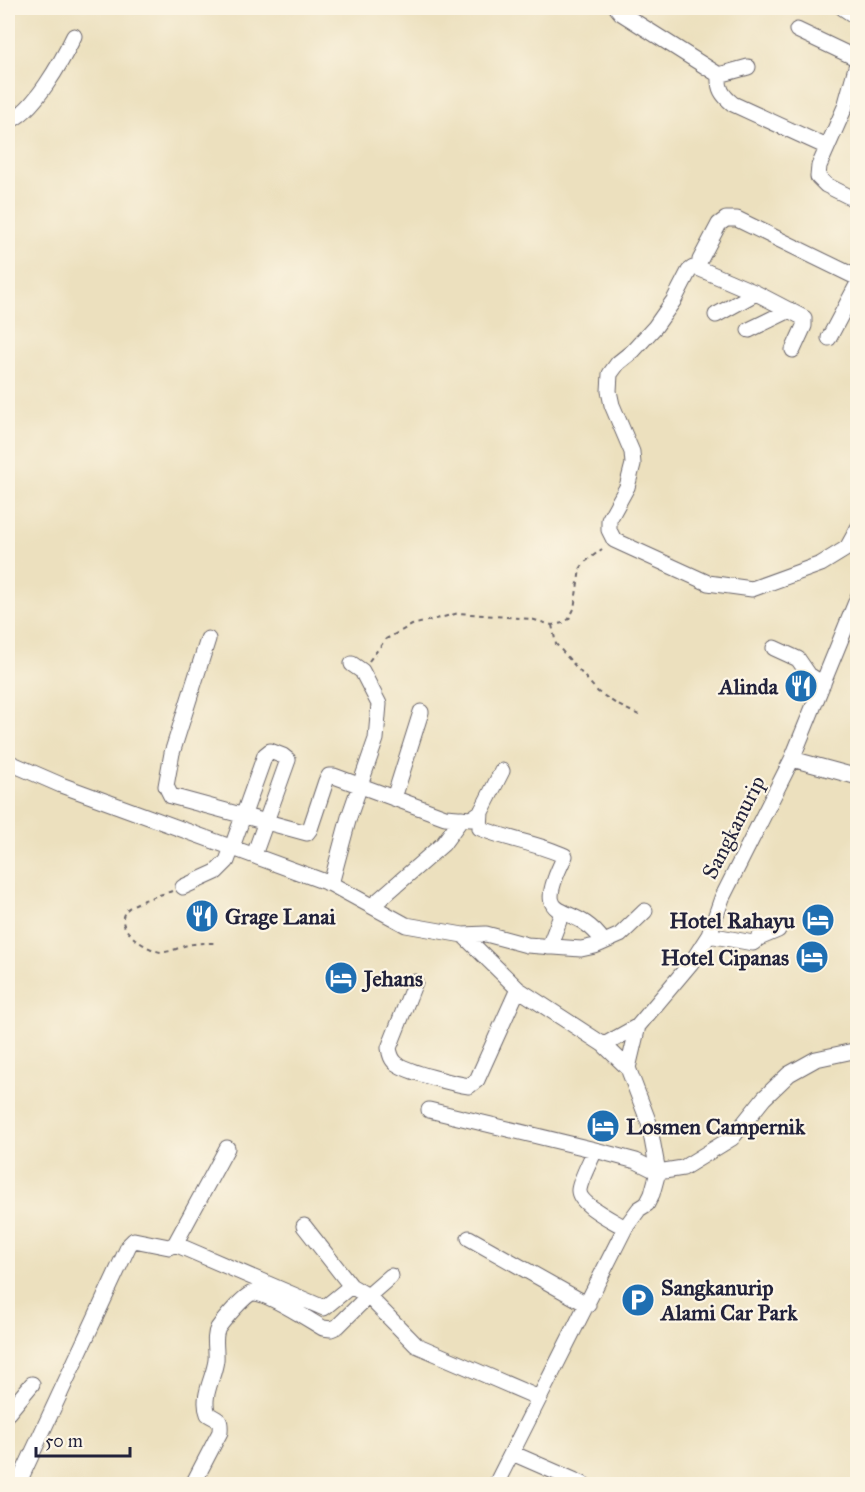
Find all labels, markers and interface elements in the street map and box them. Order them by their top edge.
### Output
restaurant icon: Alinda [783,668,819,704]
place label: Alinda [717,673,779,700]
street label: Sangkanurip [696,771,771,883]
restaurant icon: Grage Lanai [184,898,220,934]
hotel icon: Hotel Rahayu [800,902,836,938]
place label: Grage Lanai [225,903,337,930]
place label: Hotel Rahayu [669,907,795,934]
hotel icon: Hotel Cipanas [794,939,830,975]
place label: Hotel Cipanas [661,944,789,971]
hotel icon: Jehans [323,960,359,996]
place label: Jehans [361,965,423,993]
hotel icon: Losmen Campernik [585,1108,621,1144]
place label: Losmen Campernik [626,1113,806,1140]
place label: Sangkanurip Alami Car Park [659,1274,798,1326]
parking icon: Sangkanurip Alami Car Park [620,1282,656,1318]
scale bar [36,1420,130,1458]
text: 50 m [45,1430,83,1452]

